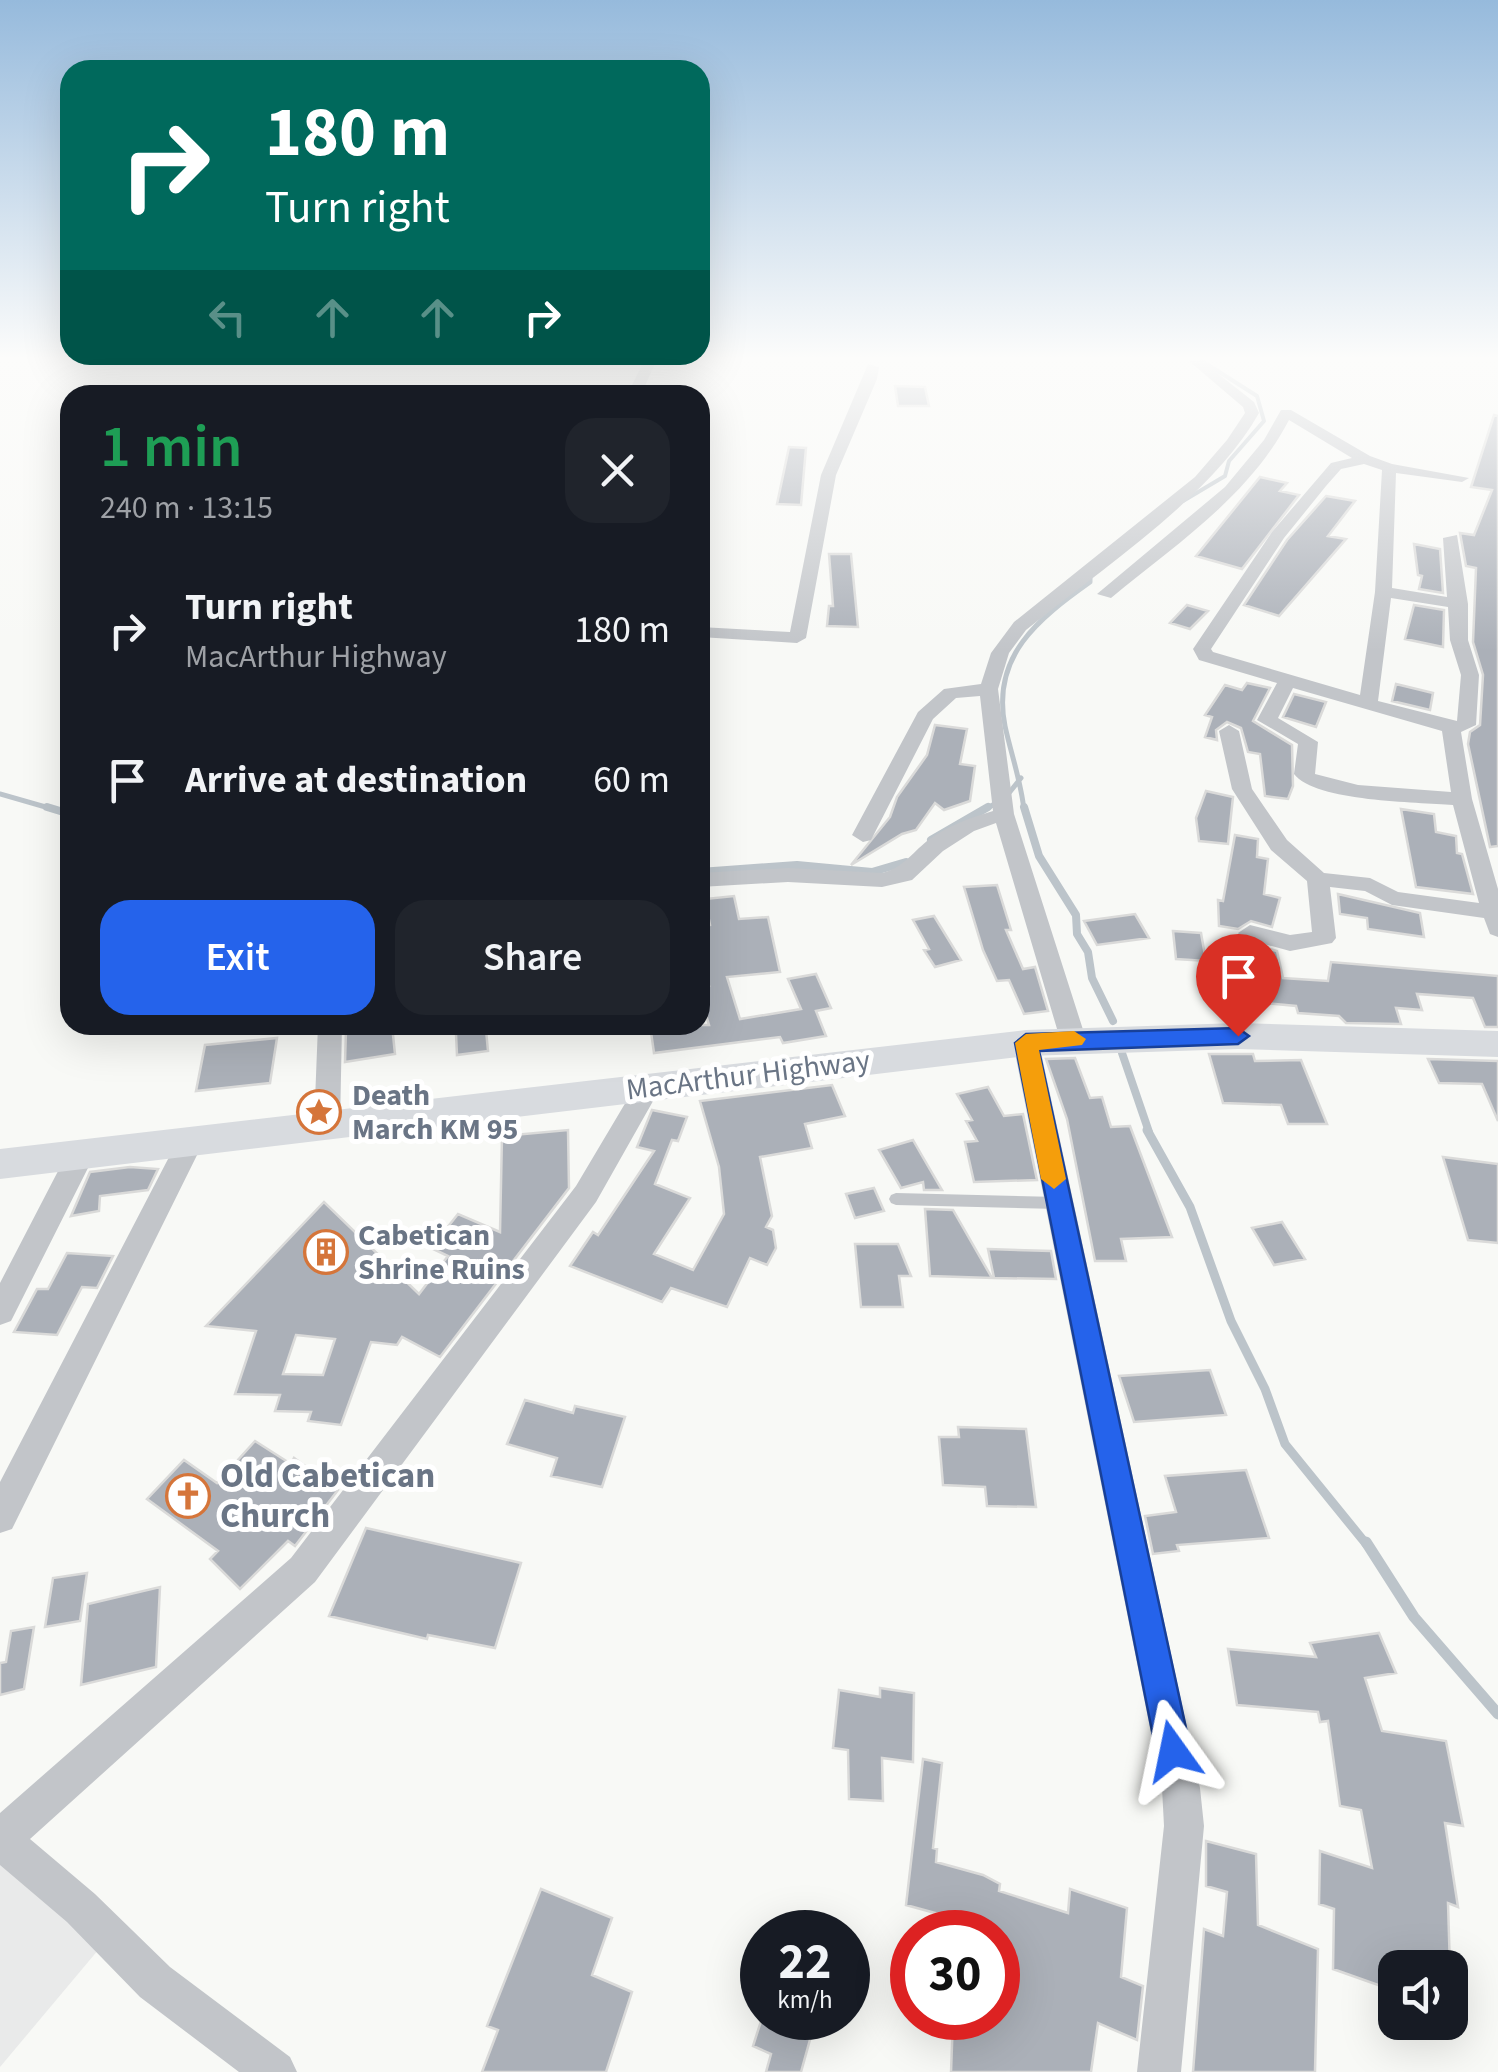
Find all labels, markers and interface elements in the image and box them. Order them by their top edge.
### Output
text: 180 m [265,83,450,183]
icon: right [100,100,230,230]
text: Turn right [265,176,450,240]
icon: left [200,290,255,345]
icon: ahead [305,290,360,345]
icon: ahead [410,290,465,345]
icon: right [515,290,570,345]
text: 1 min [100,405,243,490]
button: close [565,418,670,523]
text: 240 m · 13:15 [100,485,273,531]
text: Turn right [185,580,353,634]
icon: right [100,603,155,658]
text: 180 m [574,603,670,657]
text: MacArthur Highway [185,634,447,680]
icon: arrive [100,753,155,808]
text: Arrive at destination [185,753,527,807]
text: 60 m [593,753,670,807]
button: Exit [100,900,375,1015]
button: Share [395,900,670,1015]
pin [1196,934,1281,1037]
icon: arrive [1211,949,1266,1004]
street label: MacArthur Highway [624,1039,872,1111]
place label: Death March KM 95 [352,1074,518,1151]
place icon: Death March KM 95 [296,1089,342,1135]
place label: Cabetican Shrine Ruins [358,1214,525,1291]
building icon: Cabetican Shrine Ruins [303,1229,349,1275]
place label: Old Cabetican Church [220,1451,435,1541]
church icon: Old Cabetican Church [165,1473,211,1519]
position arrow [1121,1699,1225,1803]
speed limit sign: 30 [890,1910,1020,2040]
text: 22 [779,1927,831,1998]
map controls [1378,1950,1468,2040]
button: sound [1378,1950,1468,2040]
text: km/h [777,1982,833,2018]

